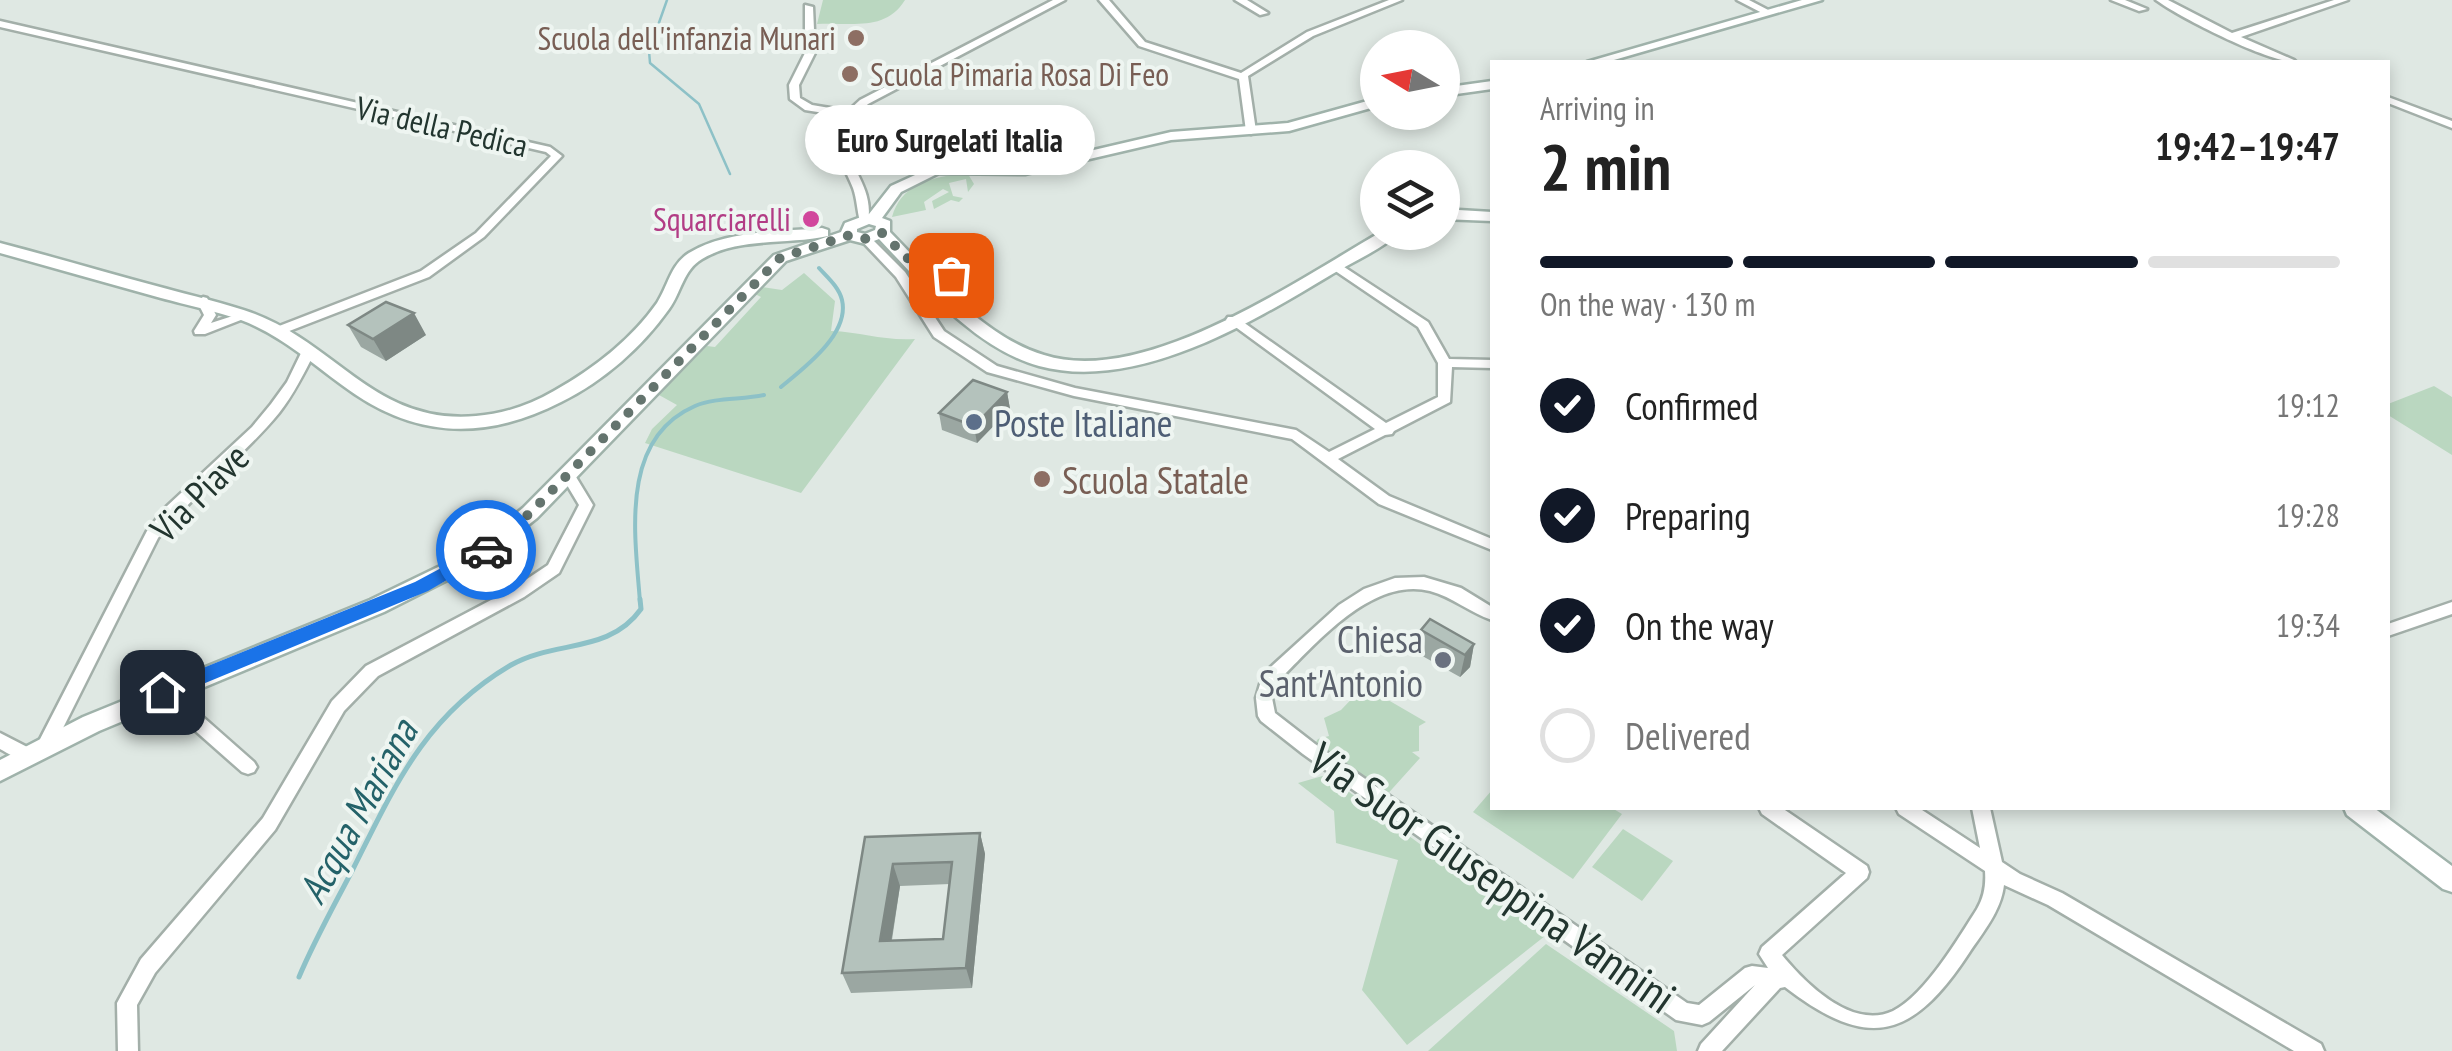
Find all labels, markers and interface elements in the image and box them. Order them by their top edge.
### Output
place label: Scuola dell'infanzia Munari [537,17,836,59]
marker: Scuola dell'infanzia Munari [845,27,867,49]
north arrow [1360,30,1460,130]
map controls [1360,30,1460,250]
place label: Scuola Pimaria Rosa Di Feo [870,53,1169,95]
marker: Scuola Pimaria Rosa Di Feo [839,63,861,85]
street label: Via della Pedica [351,86,532,166]
text: Arriving in [1540,87,1655,129]
callout: Euro Surgelati Italia [806,105,1096,175]
text: Euro Surgelati Italia [837,119,1063,161]
text: 19:42–19:47 [2155,121,2340,170]
text: 2 min [1540,124,1671,208]
button: layers [1360,150,1460,250]
place label: Squarciarelli [653,198,791,240]
marker: Squarciarelli [800,208,822,230]
pin [909,233,994,318]
icon: bag [924,248,979,303]
text: On the way · 130 m [1540,283,1755,325]
icon: check [1540,378,1595,433]
text: Confirmed [1625,381,1758,430]
text: 19:12 [2276,384,2340,426]
place label: Poste Italiane [994,398,1172,447]
marker: Poste Italiane [963,411,985,433]
street label: Via Piave [138,432,259,553]
place label: Scuola Statale [1062,455,1249,504]
marker: Scuola Statale [1031,468,1053,490]
icon: check [1540,488,1595,543]
text: Preparing [1625,491,1751,540]
text: 19:28 [2276,494,2340,536]
courier [436,500,536,600]
icon: car [459,523,514,578]
icon: check [1540,598,1595,653]
text: On the way [1625,601,1773,650]
text: 19:34 [2276,604,2340,646]
place label: Chiesa Sant'Antonio [1259,614,1423,707]
marker: Chiesa Sant'Antonio [1432,649,1454,671]
pin [120,650,205,735]
icon: home [135,665,190,720]
water label: Acqua Mariana [285,708,430,912]
text: Delivered [1625,711,1751,760]
street label: Via Suor Giuseppina Vannini [1298,728,1688,1025]

